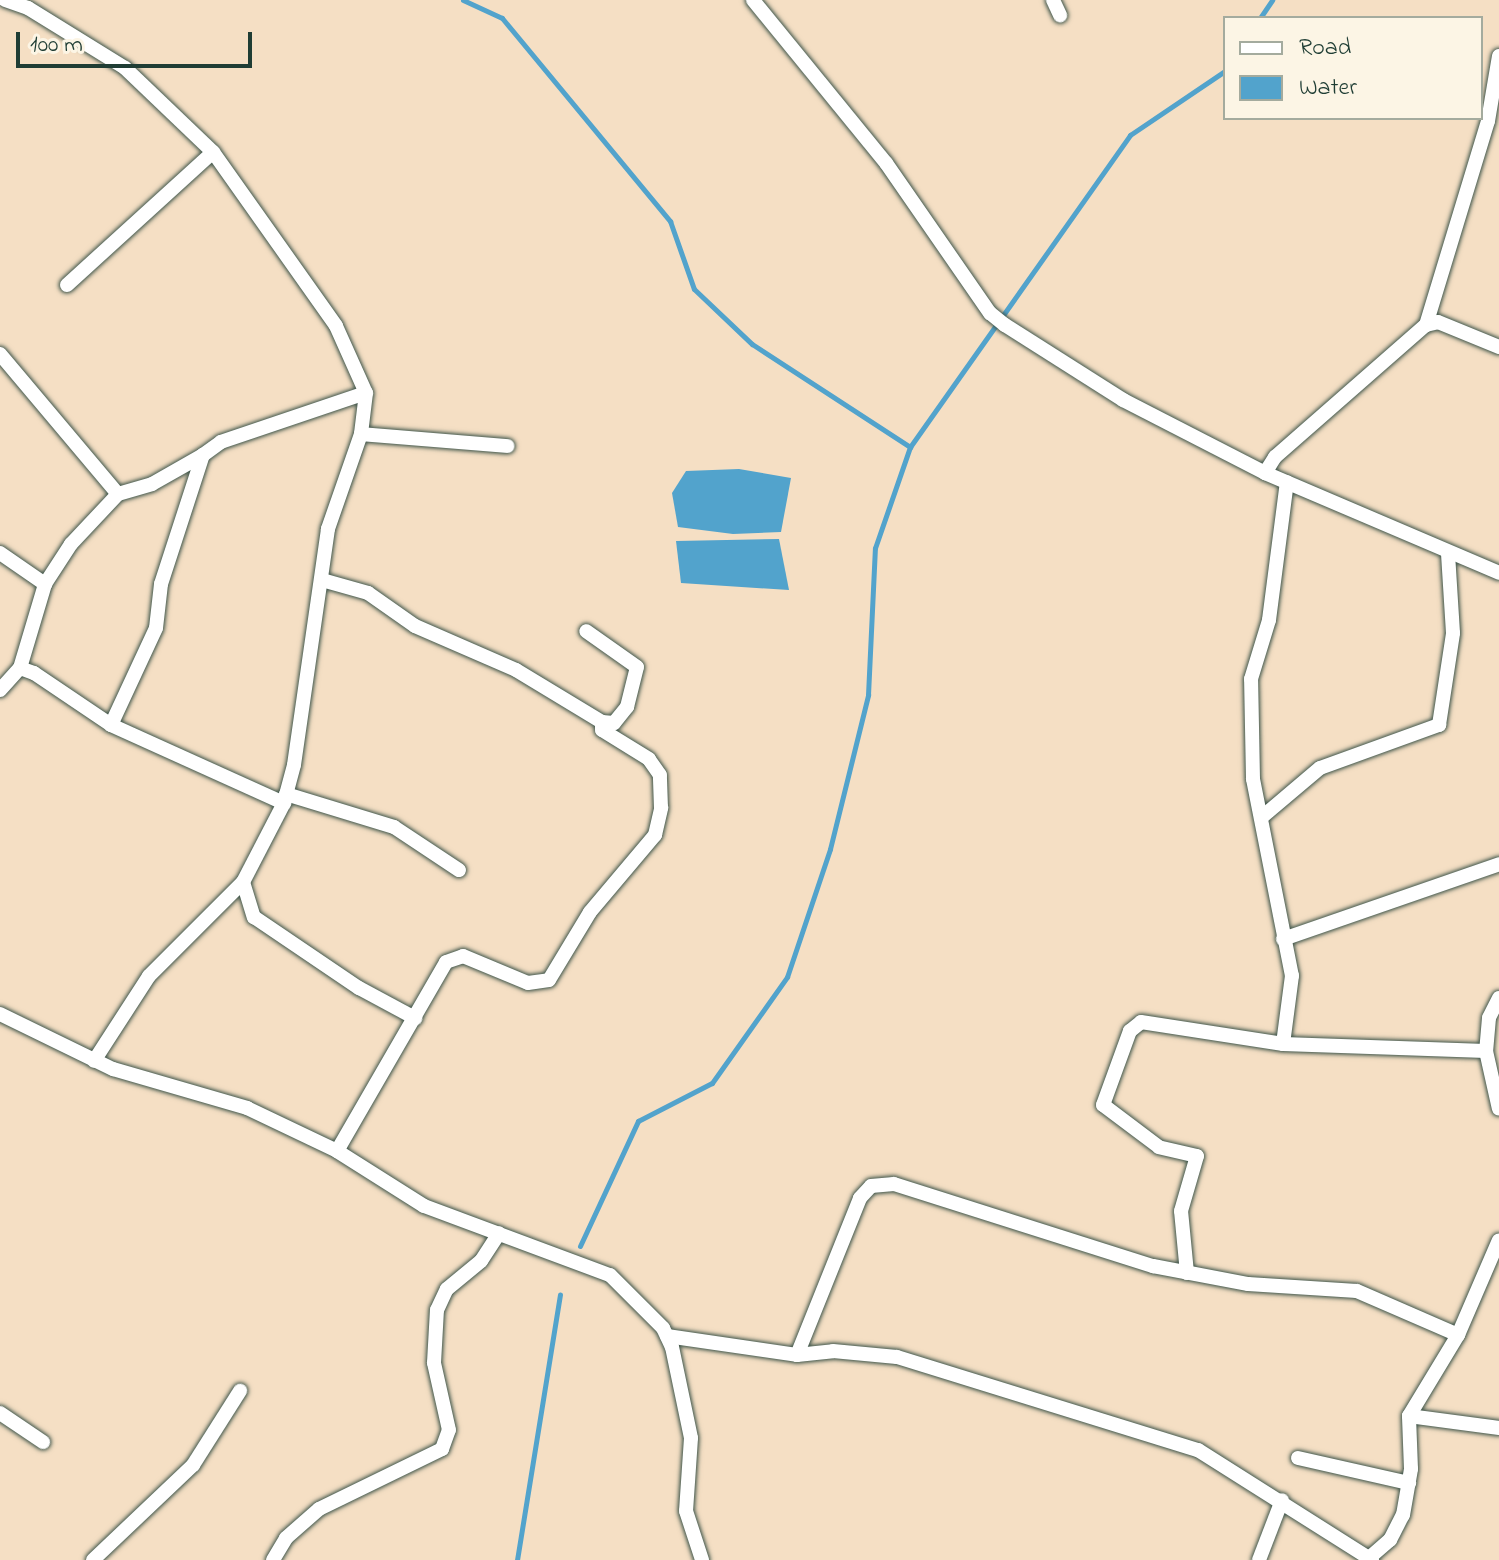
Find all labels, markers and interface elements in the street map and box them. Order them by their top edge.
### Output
scale bar [20,16,256,66]
legend [1223,16,1483,120]
text: 100 m [30,28,83,63]
text: Road [1299,31,1351,66]
text: Water [1299,71,1357,106]

